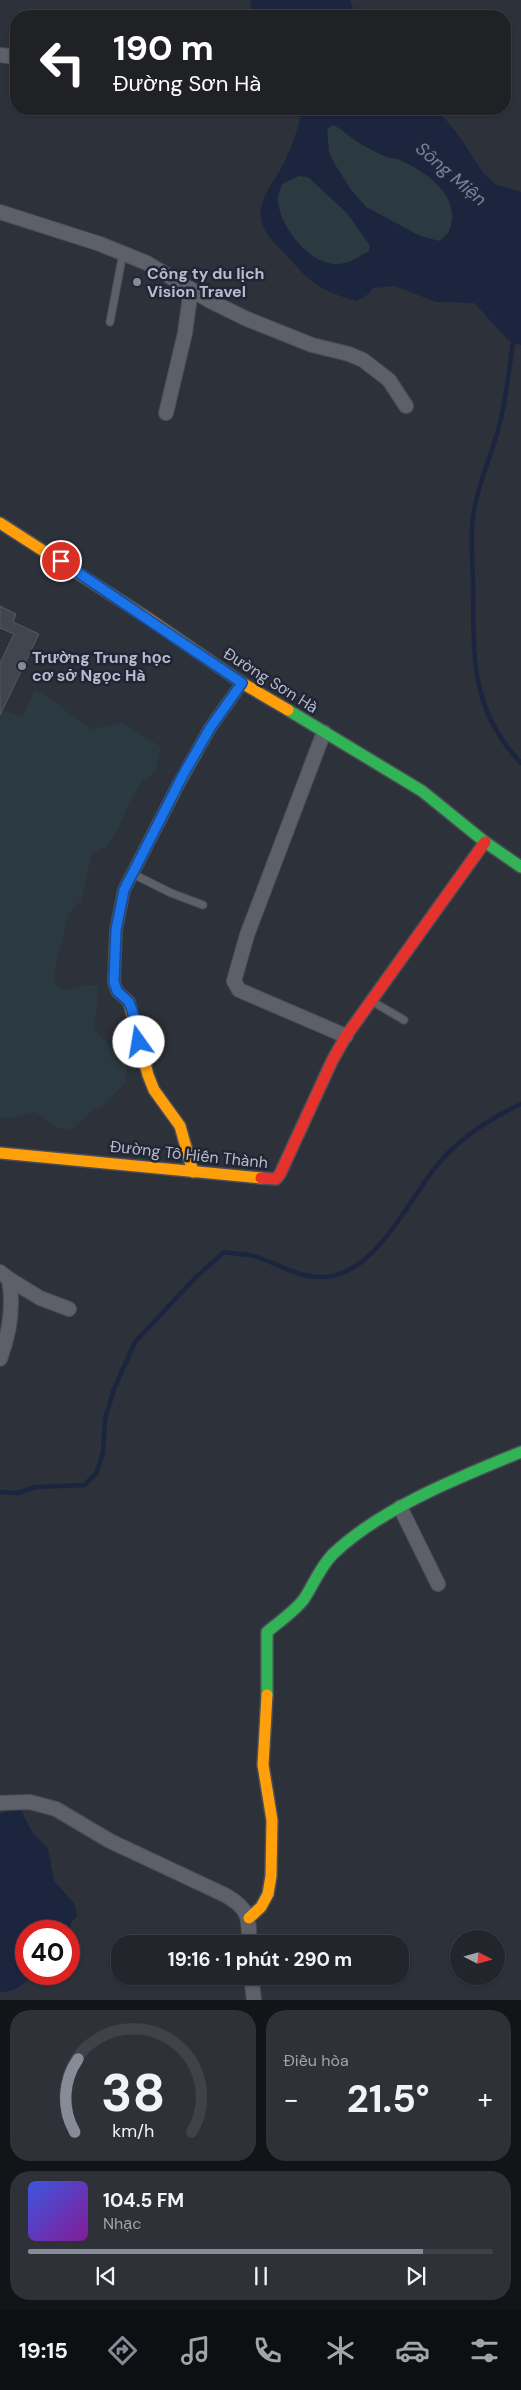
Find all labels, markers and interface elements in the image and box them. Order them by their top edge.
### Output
text: 190 m [113,25,214,71]
icon: left [30,30,95,95]
text: Đường Sơn Hà [113,69,261,98]
water label: Sông Miện [411,137,491,211]
place label: Công ty du lịch Vision Travel [147,263,265,302]
marker: Công ty du lịch Vision Travel [131,276,143,288]
pin [40,540,82,582]
icon: arrive [47,547,75,575]
street label: Đường Sơn Hà [219,643,322,718]
place label: Trường Trung học cơ sở Ngọc Hà [32,647,171,686]
marker: Trường Trung học cơ sở Ngọc Hà [16,660,28,672]
position arrow [112,1015,164,1067]
street label: Đường Tô Hiến Thành [109,1136,269,1173]
speed limit sign: 40 [15,1920,80,1985]
north arrow [450,1930,505,1985]
map controls [450,1930,505,1985]
text: 19:16 · 1 phút · 290 m [168,1947,352,1972]
text: Điều hòa [284,2050,349,2071]
text: 38 [101,2059,165,2127]
text: 21.5° [347,2074,430,2124]
text: − [284,2081,299,2118]
text: + [478,2081,493,2118]
text: km/h [112,2119,154,2143]
text: 104.5 FM [103,2188,184,2213]
text: Nhạc [103,2213,141,2234]
icon: previous [92,2262,120,2290]
icon: pause [247,2262,275,2290]
icon: next [402,2262,430,2290]
icon: directions [105,2333,140,2368]
icon: music [178,2333,213,2368]
icon: phone [250,2333,285,2368]
icon: climate [323,2333,358,2368]
icon: car [395,2333,430,2368]
icon: filters [467,2333,502,2368]
text: 19:15 [19,2336,68,2365]

